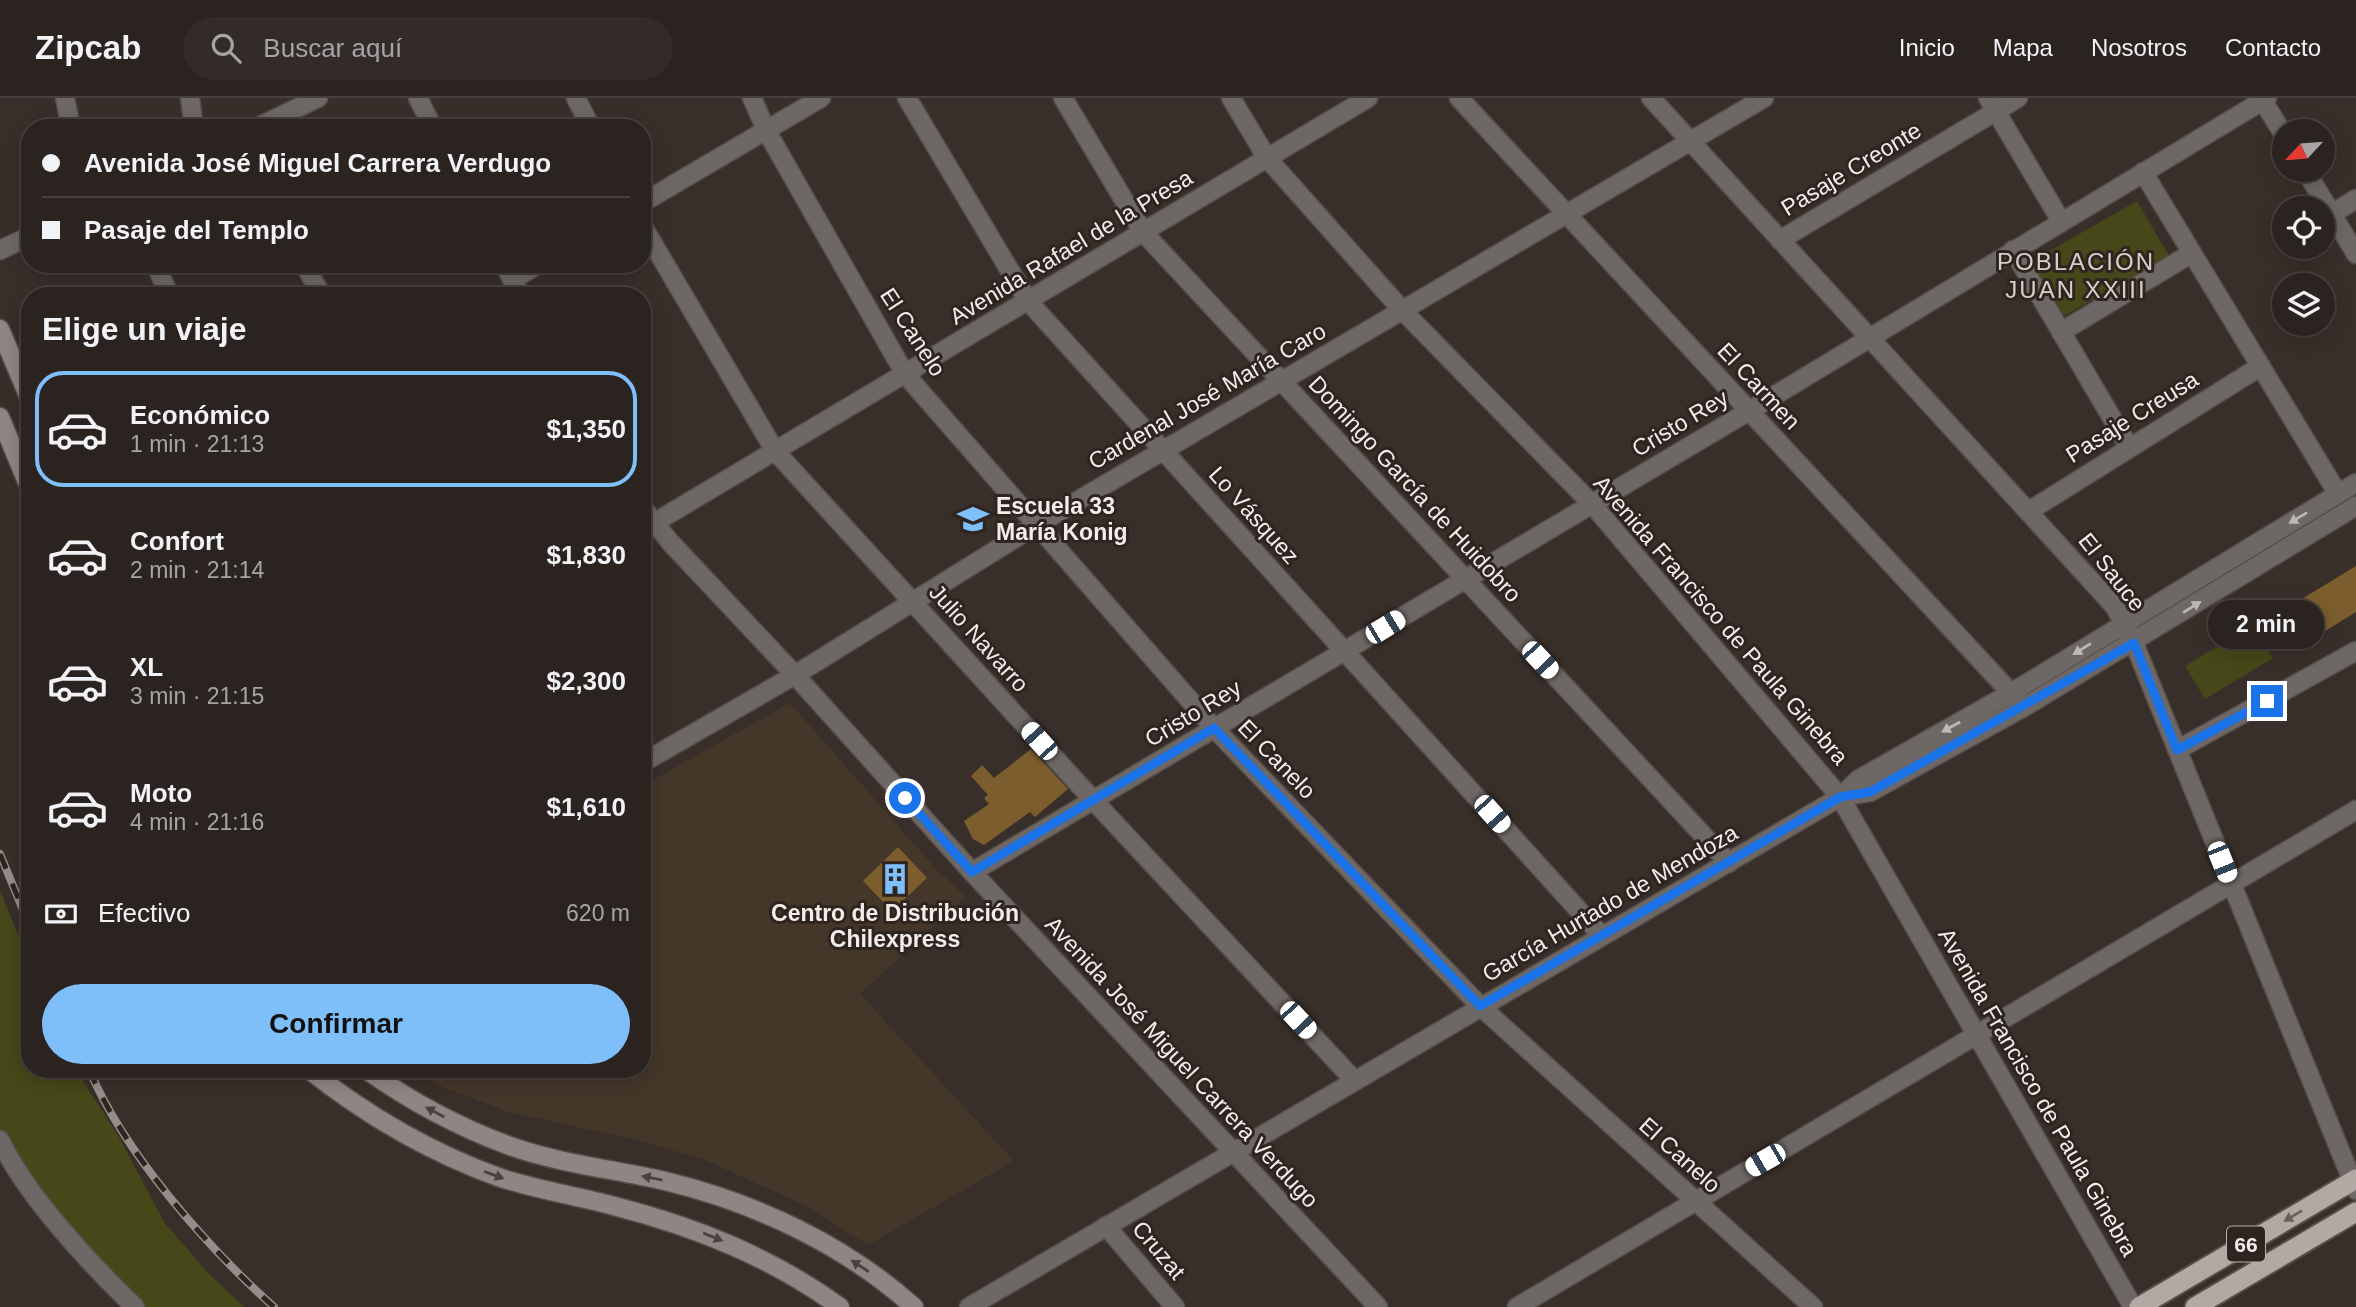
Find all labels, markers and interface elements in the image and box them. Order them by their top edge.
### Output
search box [183,17,673,80]
text: Zipcab [35,29,141,66]
icon: search [207,29,245,67]
text: Buscar aquí [263,33,402,63]
text: Inicio [1899,34,1955,61]
text: Mapa [1993,34,2053,61]
text: Nosotros [2091,34,2187,61]
text: Contacto [2225,34,2321,61]
street label: Pasaje Creonte [1776,117,1926,221]
north arrow [2272,119,2334,182]
map controls [2272,119,2335,336]
text: Avenida José Miguel Carrera Verdugo [84,148,551,178]
street label: Avenida Rafael de la Presa [945,164,1197,330]
button: locate [2272,196,2335,259]
text: Pasaje del Templo [84,215,309,245]
district label: POBLACIÓN JUAN XXIII [1997,248,2155,303]
button: layers [2272,273,2335,336]
street label: El Canelo [875,283,951,381]
text: Elige un viaje [42,311,247,347]
street label: Cardenal José María Caro [1084,317,1330,475]
street label: El Carmen [1712,337,1806,435]
street label: Pasaje Creusa [2061,366,2203,468]
street label: Domingo García de Huidobro [1303,371,1527,607]
street label: Cristo Rey [1627,384,1733,462]
icon: car [46,398,109,461]
text: Económico [130,400,270,430]
text: $1,350 [546,414,626,444]
text: 1 min · 21:13 [130,431,264,457]
street label: Lo Vásquez [1204,461,1304,569]
street label: Avenida Francisco de Paula Ginebra [1588,470,1854,770]
place label: Escuela 33 María Konig [996,493,1128,545]
school or university icon: Escuela 33 María Konig [956,502,990,536]
one-way arrow [2288,512,2307,524]
icon: car [46,524,109,587]
text: Confort [130,526,224,556]
street label: El Sauce [2073,528,2151,616]
text: $1,830 [546,540,626,570]
text: 2 min · 21:14 [130,557,264,583]
street label: Julio Navarro [924,579,1034,697]
one-way arrow [2183,600,2202,613]
callout: 2 min [2209,600,2325,648]
car [1362,607,1409,647]
text: 2 min [2236,611,2296,637]
car [1518,637,1563,683]
one-way arrow [2073,642,2092,655]
icon: car [46,650,109,713]
text: XL [130,652,163,682]
text: $2,300 [546,666,626,696]
street label: Cristo Rey [1140,674,1246,752]
text: 3 min · 21:15 [130,683,264,709]
route end [2251,685,2283,717]
street label: El Canelo [1233,714,1321,804]
car [1018,718,1061,764]
one-way arrow [1942,721,1961,733]
icon: car [46,776,109,839]
text: Moto [130,778,192,808]
route start [889,782,921,814]
car [1471,791,1514,837]
text: $1,610 [546,792,626,822]
text: 4 min · 21:16 [130,809,264,835]
street label: García Hurtado de Mendoza [1478,819,1742,987]
car [2205,839,2240,885]
building icon: Centro de Distribución Chilexpress [878,862,912,896]
icon: cash [42,895,80,933]
text: Efectivo [98,898,191,928]
text: 620 m [566,900,630,926]
place label: Centro de Distribución Chilexpress [771,900,1019,952]
street label: Avenida José Miguel Carrera Verdugo [1040,911,1324,1213]
street label: Avenida Francisco de Paula Ginebra [1933,923,2143,1261]
button: Confirmar [42,984,630,1064]
car [1276,997,1321,1043]
one-way arrow [425,1107,445,1118]
street label: El Canelo [1634,1112,1726,1198]
car [1742,1140,1789,1180]
one-way arrow [484,1170,505,1181]
one-way arrow [641,1173,663,1184]
one-way arrow [2284,1210,2303,1222]
street label: Cruzat [1127,1216,1191,1285]
road number: 66 [2227,1226,2265,1262]
one-way arrow [703,1231,724,1242]
one-way arrow [851,1259,869,1273]

